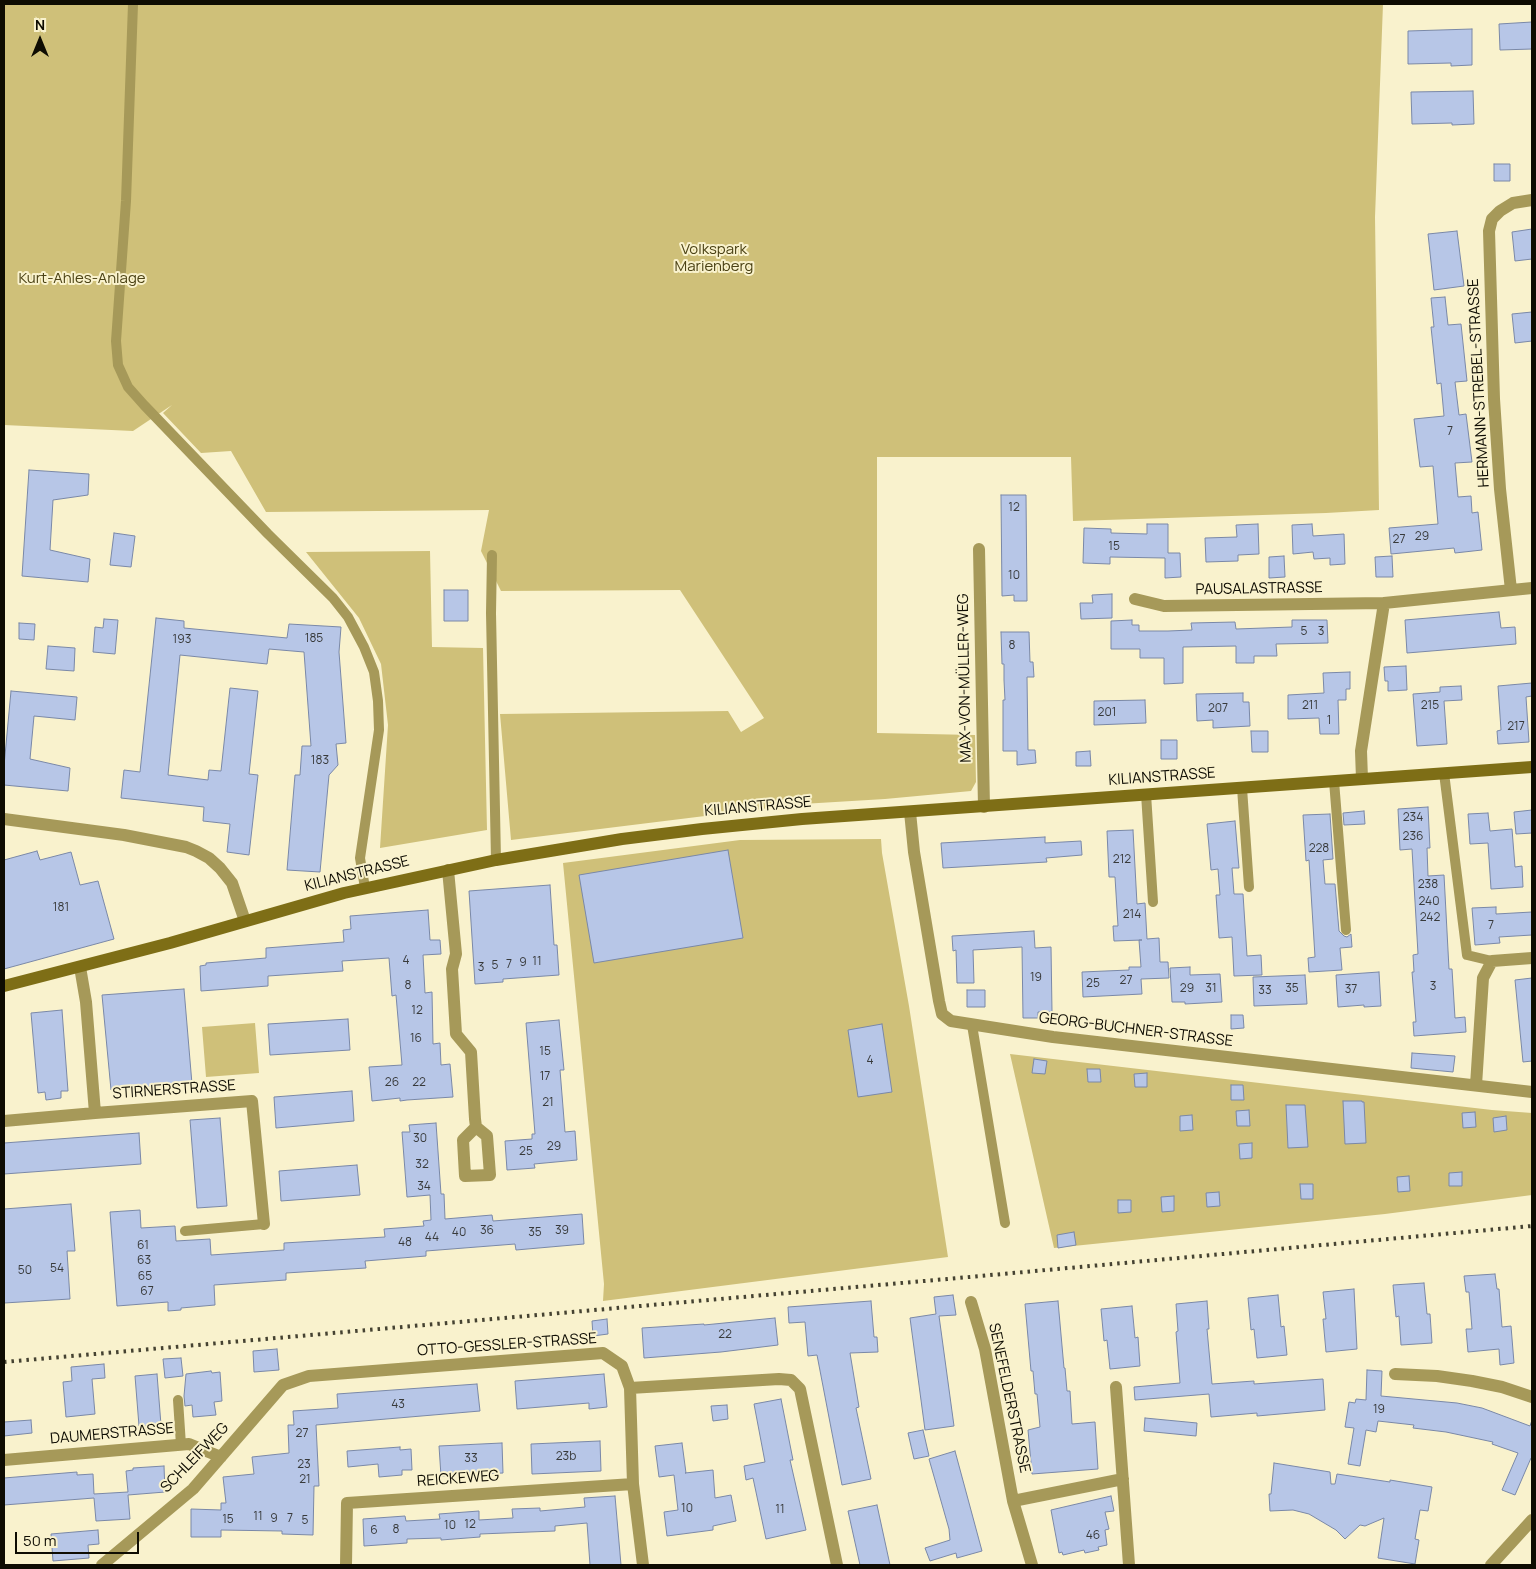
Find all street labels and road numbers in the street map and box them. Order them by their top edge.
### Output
street label: HERMANN-STREBEL-STRASSE [1465,278,1493,488]
street label: PAUSALASTRASSE [1195,579,1323,599]
street label: MAX-VON-MÜLLER-WEG [955,593,975,763]
street label: KILIANSTRASSE [1108,764,1216,790]
street label: KILIANSTRASSE [704,793,812,821]
street label: KILIANSTRASSE [303,852,411,896]
street label: GEORG-BUCHNER-STRASSE [1038,1009,1234,1051]
street label: STIRNERSTRASSE [112,1077,236,1103]
street label: SENEFELDERSTRASSE [984,1322,1034,1474]
street label: OTTO-GESSLER-STRASSE [417,1330,597,1360]
street label: SCHLEIFWEG [157,1419,233,1497]
street label: DAUMERSTRASSE [49,1420,175,1448]
street label: REICKEWEG [416,1467,500,1491]

